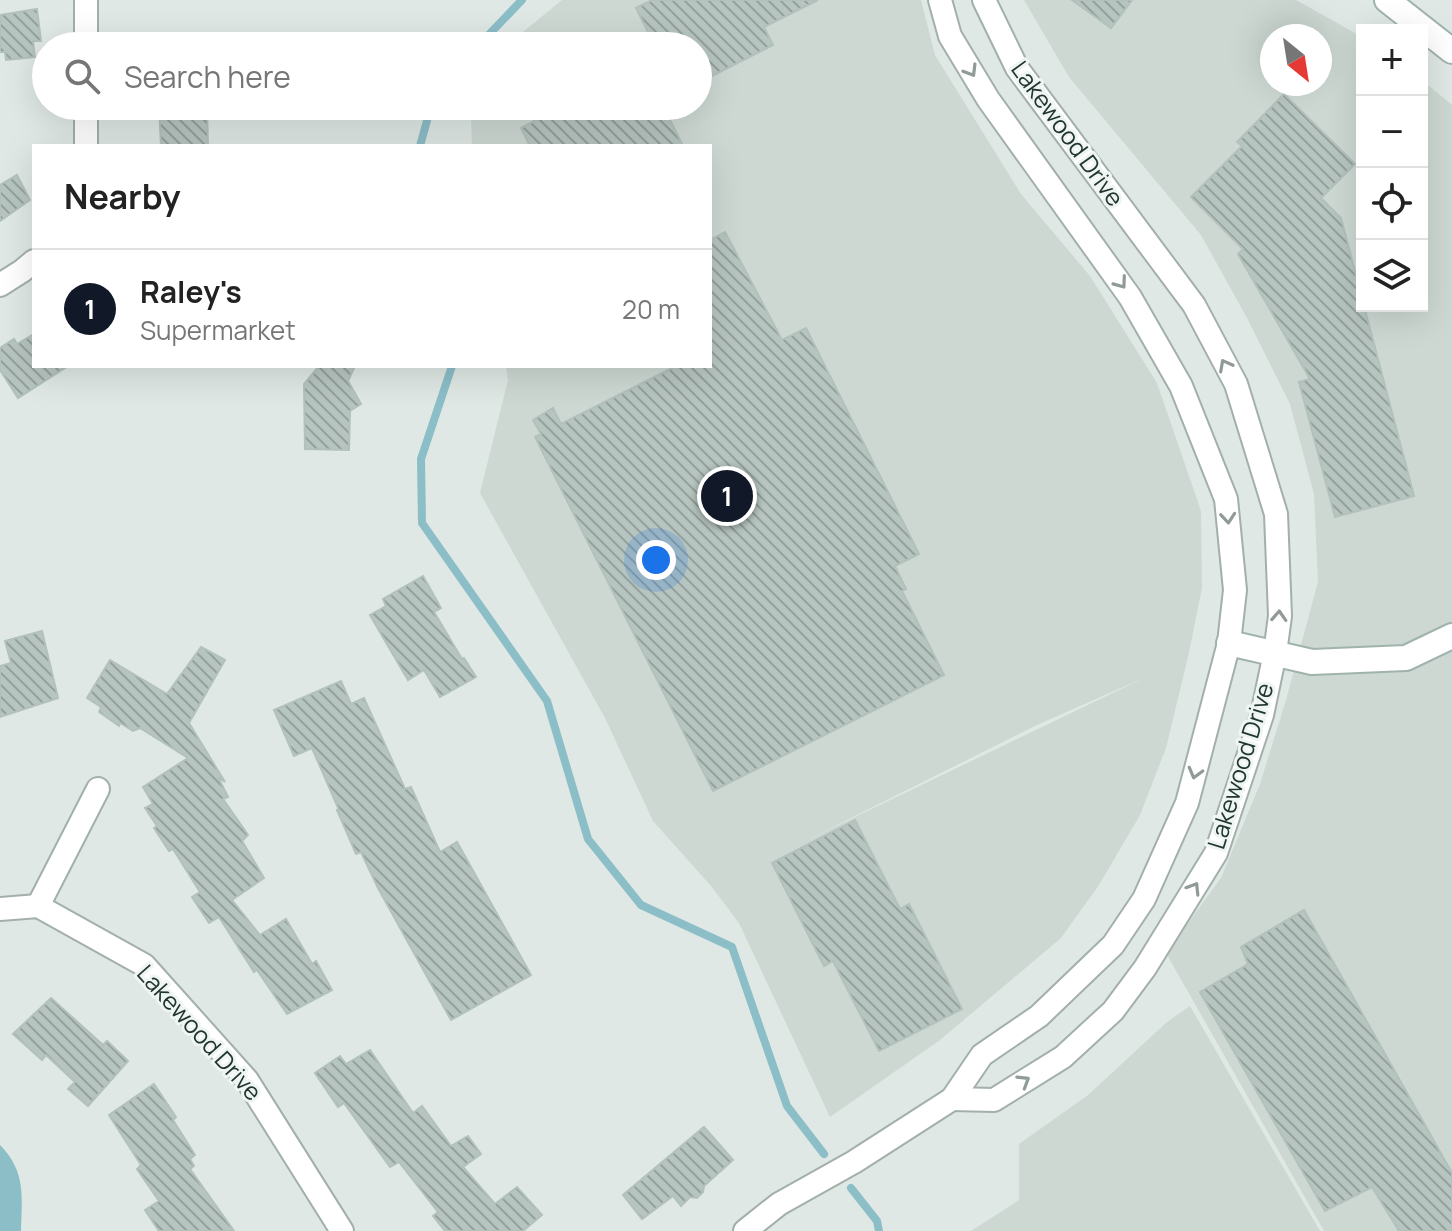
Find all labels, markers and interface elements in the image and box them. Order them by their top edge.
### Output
north arrow [1260,24,1332,96]
map controls [1356,24,1428,312]
button: + [1356,24,1428,96]
search box [32,32,712,120]
icon: search [60,54,104,98]
street label: Lakewood Drive [1004,54,1132,212]
text: Search here [124,56,291,97]
one-way arrow [961,62,977,77]
button: − [1356,96,1428,168]
button: locate [1356,168,1428,240]
text: Nearby [64,173,180,219]
button: layers [1356,240,1428,312]
text: Raley's [140,271,242,312]
one-way arrow [1111,275,1125,289]
text: 1 [84,291,96,327]
text: 20 m [622,291,680,327]
text: Supermarket [140,312,296,348]
one-way arrow [1220,358,1235,373]
pin: 1 [701,466,753,526]
one-way arrow [1219,512,1236,525]
your location [636,540,676,580]
one-way arrow [1270,609,1287,622]
street label: Lakewood Drive [1199,678,1281,853]
one-way arrow [1188,766,1205,779]
one-way arrow [1184,883,1199,897]
street label: Lakewood Drive [130,957,270,1107]
one-way arrow [1015,1075,1030,1090]

